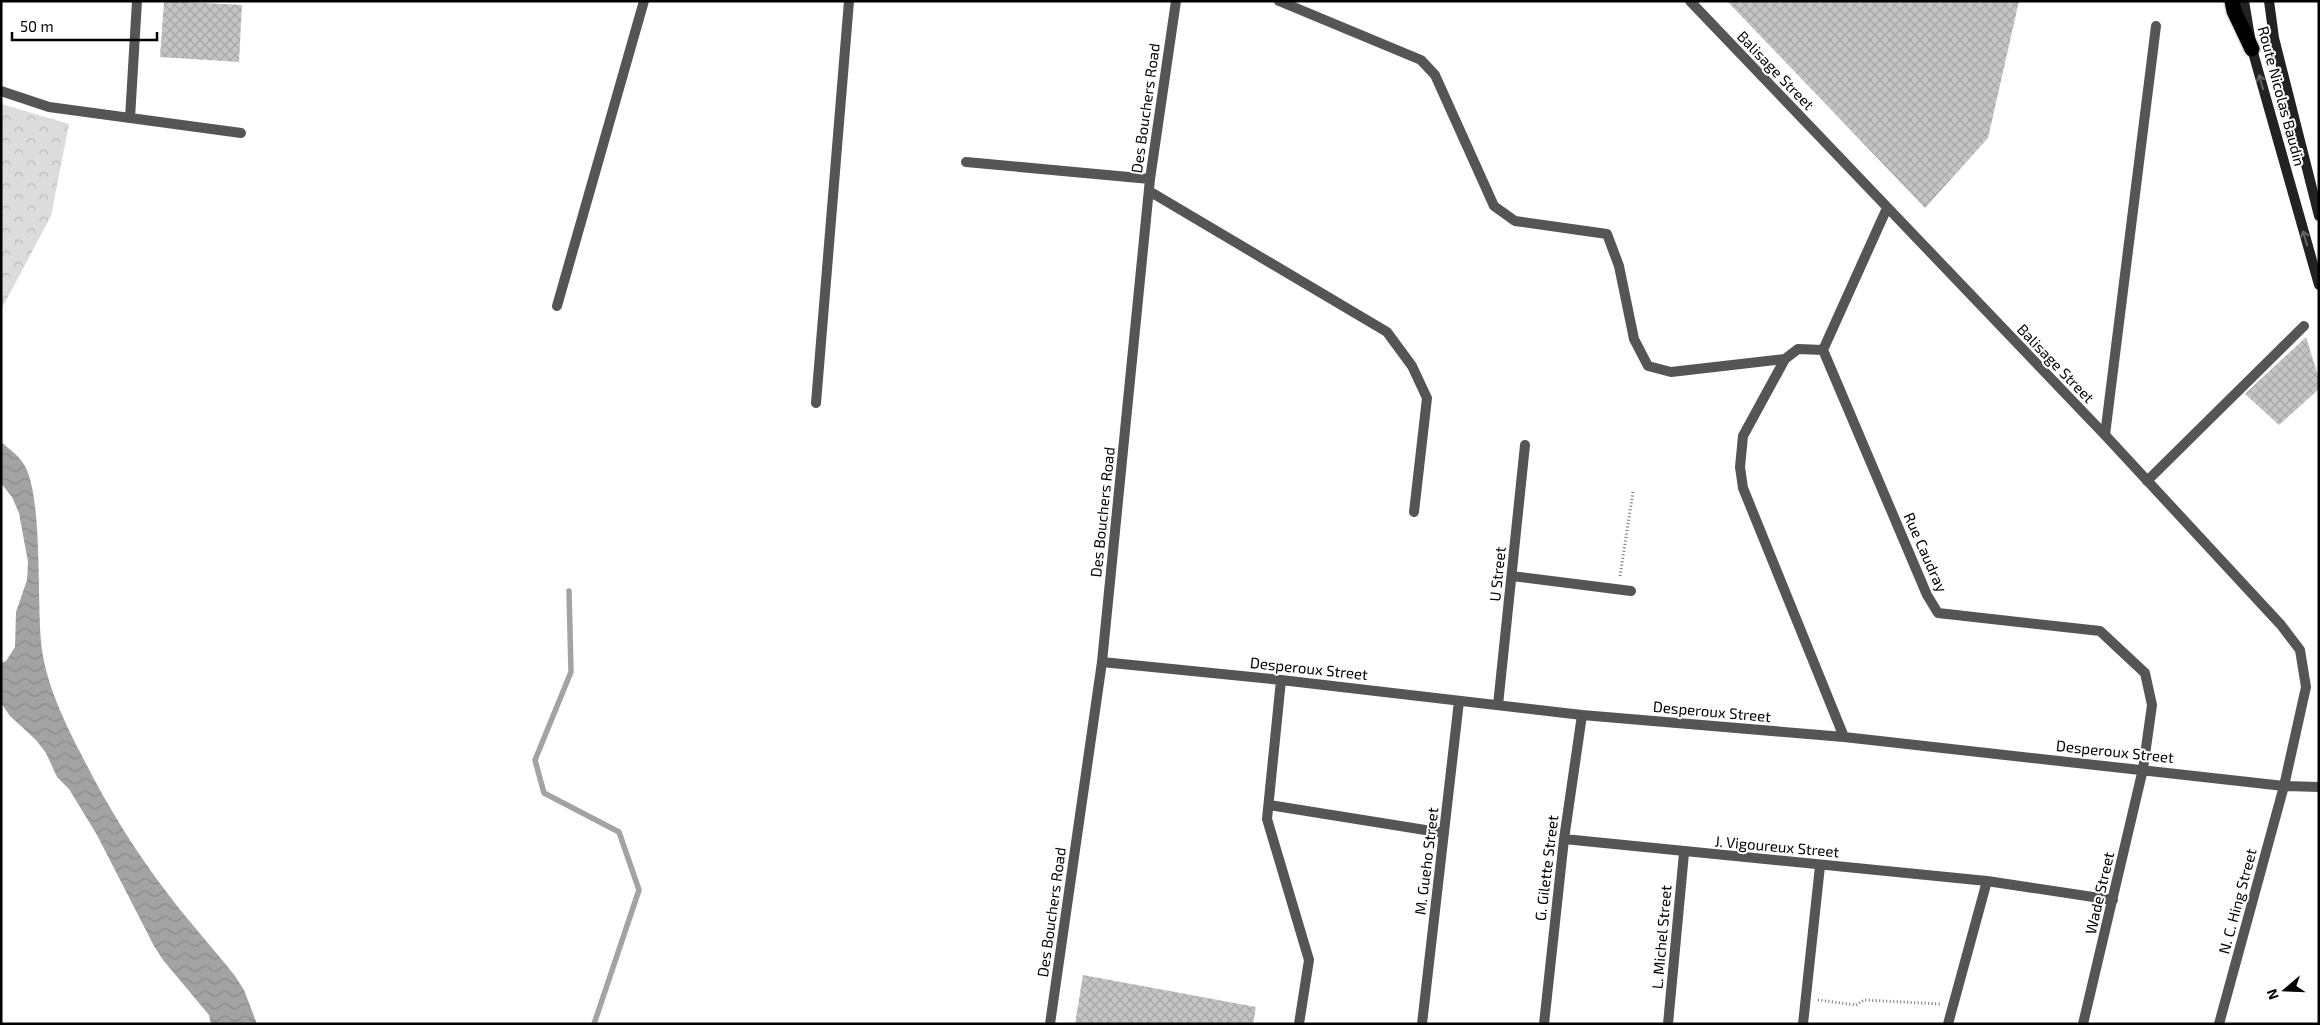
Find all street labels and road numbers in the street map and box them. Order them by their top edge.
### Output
street label: Route Nicolas Baudin [2255,24,2309,168]
street label: Balisage Street [1734,27,1818,113]
street label: Des Bouchers Road [1127,42,1163,174]
street label: Balisage Street [2014,320,2098,406]
street label: Des Bouchers Road [1086,446,1118,578]
street label: Rue Caudray [1900,509,1952,595]
street label: U Street [1485,545,1509,602]
street label: Desperoux Street [1249,653,1369,683]
street label: Desperoux Street [1652,697,1772,725]
street label: Desperoux Street [2055,736,2175,766]
street label: M. Gueho Street [1410,806,1442,916]
street label: G. Gilette Street [1531,814,1561,922]
street label: J. Vigoureux Street [1714,832,1840,860]
street label: Des Bouchers Road [1033,846,1069,978]
street label: N. C. Hing Street [2214,846,2260,956]
street label: Wade Street [2081,850,2117,936]
street label: L. Michel Street [1647,884,1675,990]

